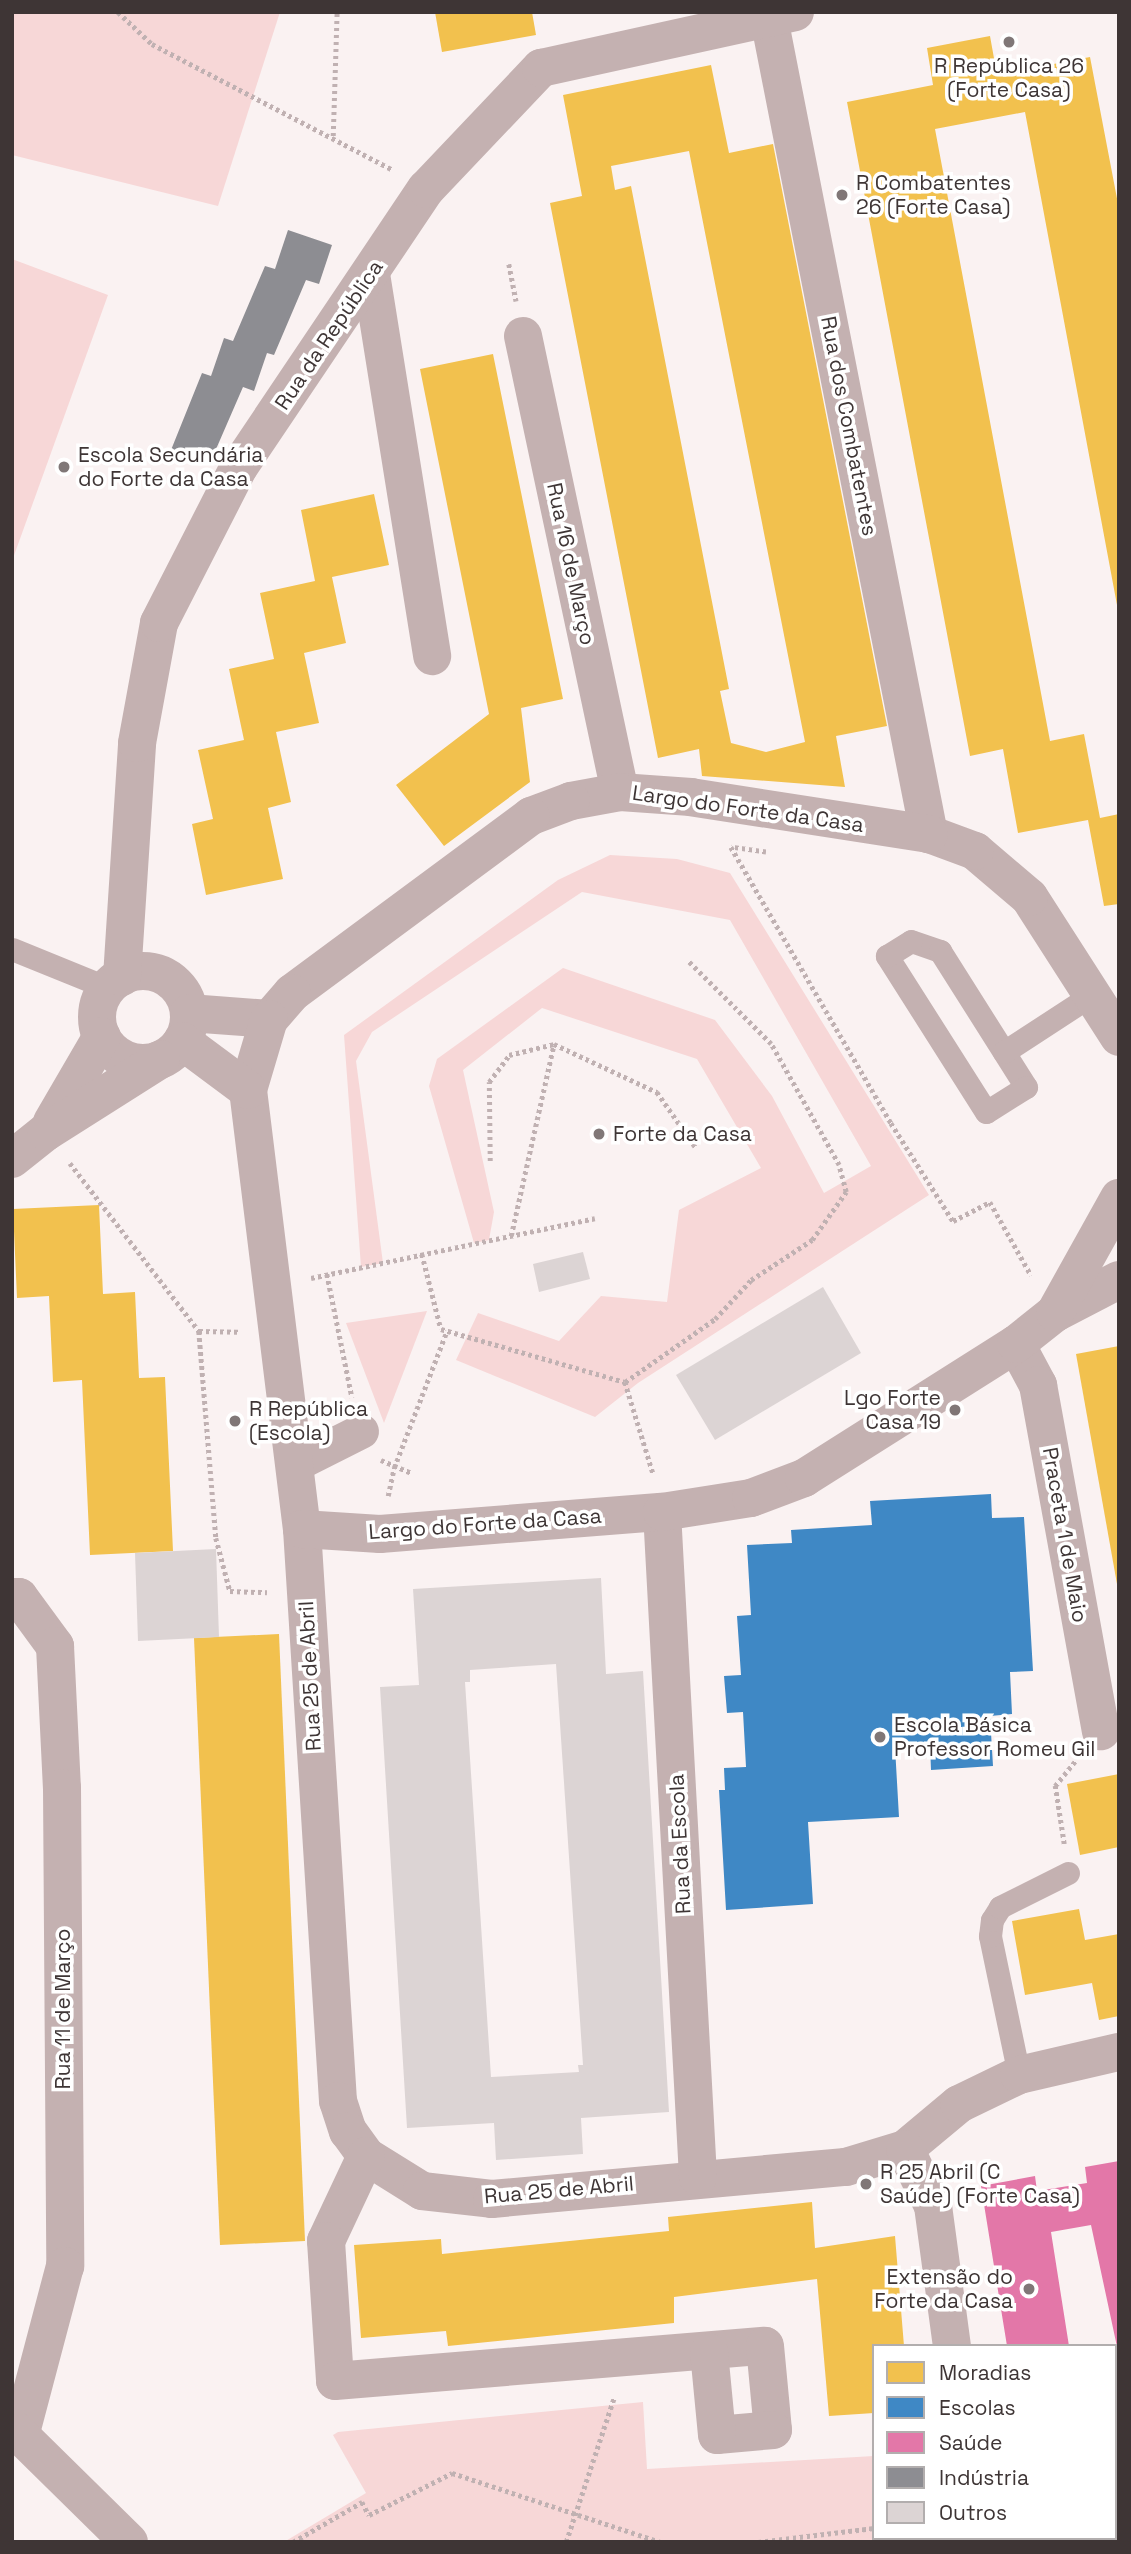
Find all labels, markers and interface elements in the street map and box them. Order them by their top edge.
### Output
marker: R República 26 (Forte Casa) [1001,34,1017,50]
place label: R República 26 (Forte Casa) [934,53,1084,103]
place label: R Combatentes 26 (Forte Casa) [856,170,1011,220]
marker: R Combatentes 26 (Forte Casa) [834,187,850,203]
street label: Rua da República [270,255,388,415]
street label: Rua dos Combatentes [815,314,883,538]
place label: Escola Secundária do Forte da Casa [78,442,263,492]
marker: Escola Secundária do Forte da Casa [56,459,72,475]
street label: Rua 16 de Março [541,481,601,647]
street label: Largo do Forte da Casa [631,780,865,838]
place label: Forte da Casa [613,1121,752,1147]
marker: Forte da Casa [591,1126,607,1142]
place label: Lgo Forte Casa 19 [844,1385,941,1435]
place label: R República (Escola) [249,1396,368,1446]
marker: Lgo Forte Casa 19 [947,1402,963,1418]
marker: R República (Escola) [227,1413,243,1429]
street label: Praceta 1 de Maio [1037,1445,1093,1625]
street label: Largo do Forte da Casa [368,1503,602,1545]
street label: Rua 25 de Abril [293,1600,327,1752]
place label: Escola Básica Professor Romeu Gil [894,1712,1095,1762]
marker: Escola Básica Professor Romeu Gil [872,1729,888,1745]
street label: Rua da Escola [664,1773,696,1915]
street label: Rua 11 de Março [50,1928,76,2090]
place label: R 25 Abril (C Saúde) (Forte Casa) [880,2159,1080,2209]
street label: Rua 25 de Abril [483,2171,635,2209]
marker: R 25 Abril (C Saúde) (Forte Casa) [858,2176,874,2192]
place label: Extensão do Forte da Casa [874,2264,1013,2314]
marker: Extensão do Forte da Casa [1019,2279,1039,2299]
legend [872,2344,1117,2540]
text: Moradias [939,2359,1031,2386]
text: Escolas [939,2394,1016,2421]
text: Saúde [939,2429,1003,2456]
text: Indústria [939,2464,1029,2491]
text: Outros [939,2499,1007,2526]

